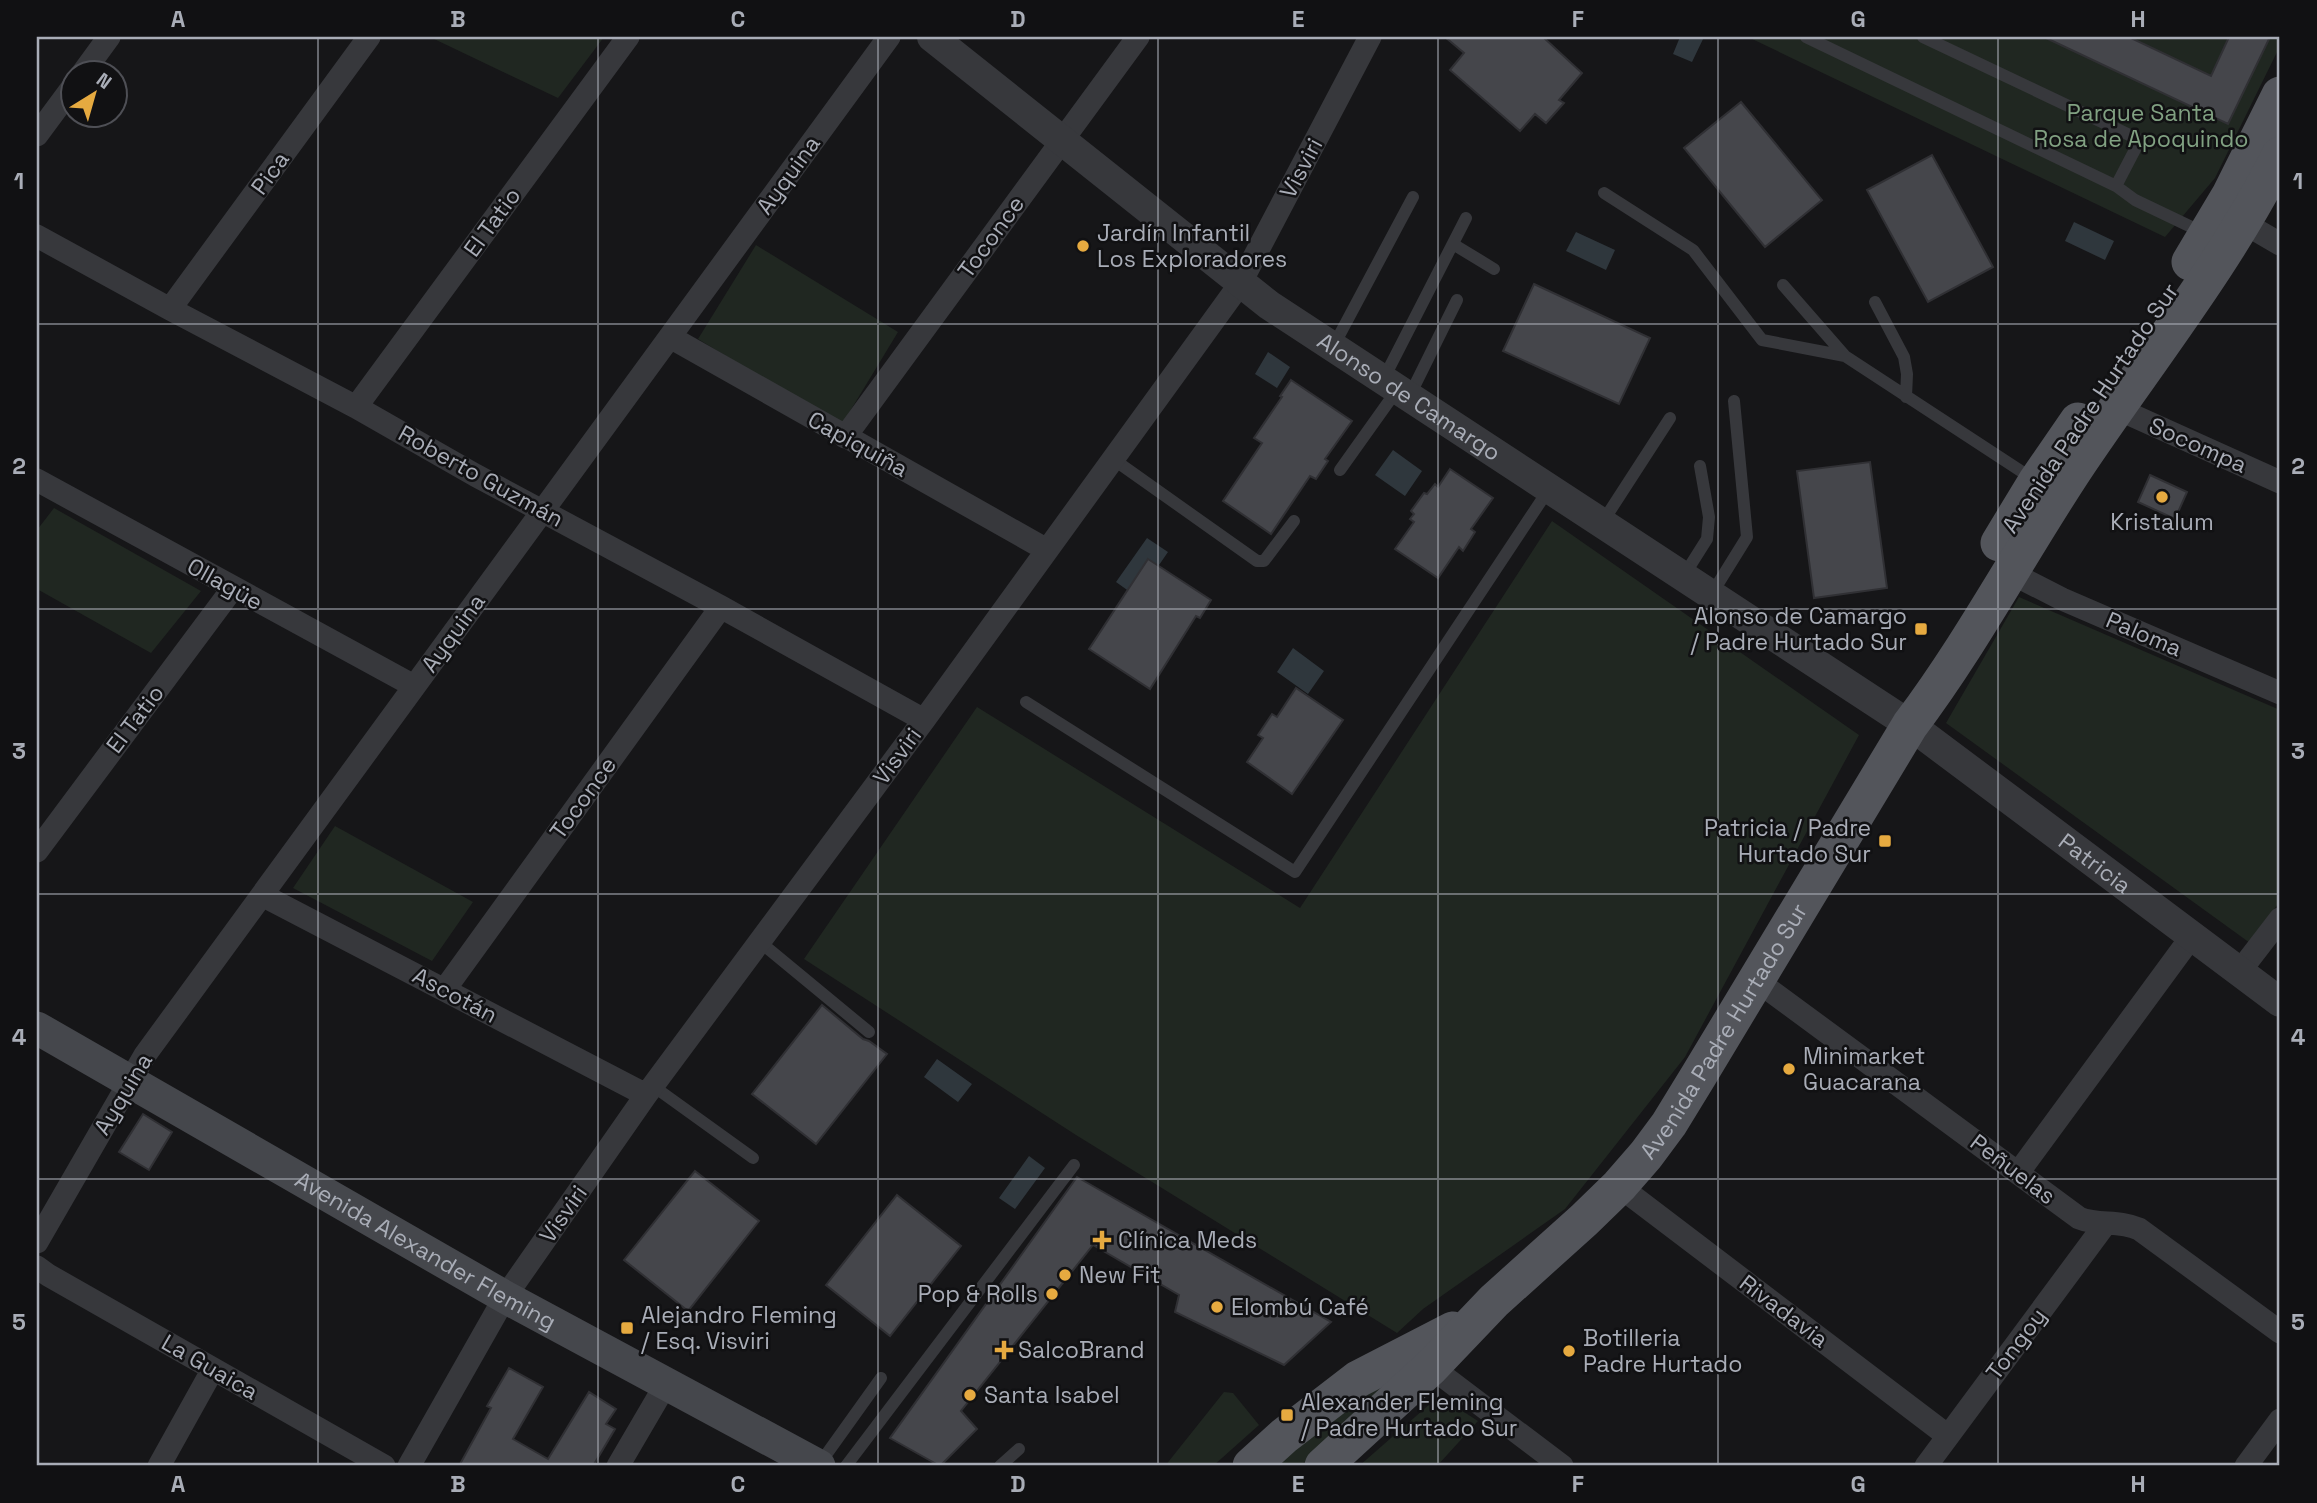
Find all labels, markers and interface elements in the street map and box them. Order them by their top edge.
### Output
text: A [171,4,186,34]
text: B [450,4,466,34]
text: C [731,4,745,34]
text: D [1010,4,1026,34]
text: E [1292,4,1304,34]
text: F [1572,4,1584,34]
text: G [1850,4,1866,34]
text: H [2130,4,2146,34]
north arrow [60,60,130,130]
text: N [91,67,117,95]
park label: Parque Santa Rosa de Apoquindo [2033,98,2249,154]
street label: Ayquina [749,130,827,220]
street label: Visviri [1273,133,1329,203]
street label: Pica [244,145,296,201]
text: 1 [14,166,24,196]
text: 1 [2293,166,2303,196]
street label: El Tatio [457,181,527,263]
street label: Toconce [951,190,1031,284]
place label: Jardín Infantil Los Exploradores [1097,218,1287,274]
marker: Jardín Infantil Los Exploradores [1075,238,1091,254]
street label: Avenida Padre Hurtado Sur [1995,277,2185,539]
street label: Alonso de Camargo [1312,326,1507,468]
street label: Capiquiña [802,404,914,484]
street label: Socompa [2144,410,2252,480]
street label: Roberto Guzmán [393,418,569,534]
text: 2 [12,451,26,481]
text: 2 [2291,451,2305,481]
marker: Kristalum [2154,489,2170,505]
place label: Kristalum [2110,507,2214,537]
street label: Ollagüe [182,551,268,617]
street label: Ayquina [414,588,492,678]
place label: Alonso de Camargo / Padre Hurtado Sur [1690,601,1907,657]
street label: Paloma [2101,605,2187,663]
marker: Alonso de Camargo / Padre Hurtado Sur [1913,621,1929,637]
street label: El Tatio [99,679,171,759]
street label: Visviri [866,721,928,791]
text: 3 [12,736,26,766]
text: 3 [2291,736,2305,766]
street label: Toconce [543,751,623,845]
place label: Patricia / Padre Hurtado Sur [1704,813,1871,869]
street label: Patricia [2053,826,2137,901]
marker: Patricia / Padre Hurtado Sur [1877,833,1893,849]
street label: Avenida Padre Hurtado Sur [1633,898,1814,1165]
street label: Ascotán [407,960,503,1030]
text: 4 [12,1022,27,1052]
text: 4 [2291,1022,2306,1052]
place label: Minimarket Guacarana [1803,1041,1925,1097]
street label: Ayquina [87,1048,159,1140]
marker: Minimarket Guacarana [1781,1061,1797,1077]
street label: Peñuelas [1964,1127,2062,1211]
street label: Avenida Alexander Fleming [290,1165,562,1337]
street label: Visviri [532,1179,594,1249]
place label: Clínica Meds [1118,1225,1257,1255]
marker: Clínica Meds [1092,1230,1112,1250]
place label: New Fit [1079,1260,1161,1290]
marker: New Fit [1057,1267,1073,1283]
street label: Rivadavia [1734,1268,1834,1354]
place label: Pop & Rolls [918,1279,1038,1309]
marker: Pop & Rolls [1044,1286,1060,1302]
place label: Elombú Café [1231,1292,1369,1322]
marker: Elombú Café [1209,1299,1225,1315]
place label: Alejandro Fleming / Esq. Visviri [641,1300,837,1356]
street label: Tongoy [1979,1302,2053,1386]
text: 5 [12,1307,26,1337]
text: 5 [2291,1307,2305,1337]
marker: Alejandro Fleming / Esq. Visviri [619,1320,635,1336]
place label: Botilleria Padre Hurtado [1583,1323,1742,1379]
street label: La Guaica [156,1327,264,1407]
place label: SalcoBrand [1018,1335,1145,1365]
marker: SalcoBrand [996,1342,1012,1358]
marker: Botilleria Padre Hurtado [1561,1343,1577,1359]
place label: Santa Isabel [984,1380,1120,1410]
marker: Santa Isabel [962,1387,978,1403]
place label: Alexander Fleming / Padre Hurtado Sur [1301,1387,1518,1443]
marker: Alexander Fleming / Padre Hurtado Sur [1279,1407,1295,1423]
text: A [171,1469,186,1499]
text: B [450,1469,466,1499]
text: C [731,1469,745,1499]
text: D [1010,1469,1026,1499]
text: E [1292,1469,1304,1499]
text: F [1572,1469,1584,1499]
text: G [1850,1469,1866,1499]
text: H [2130,1469,2146,1499]

